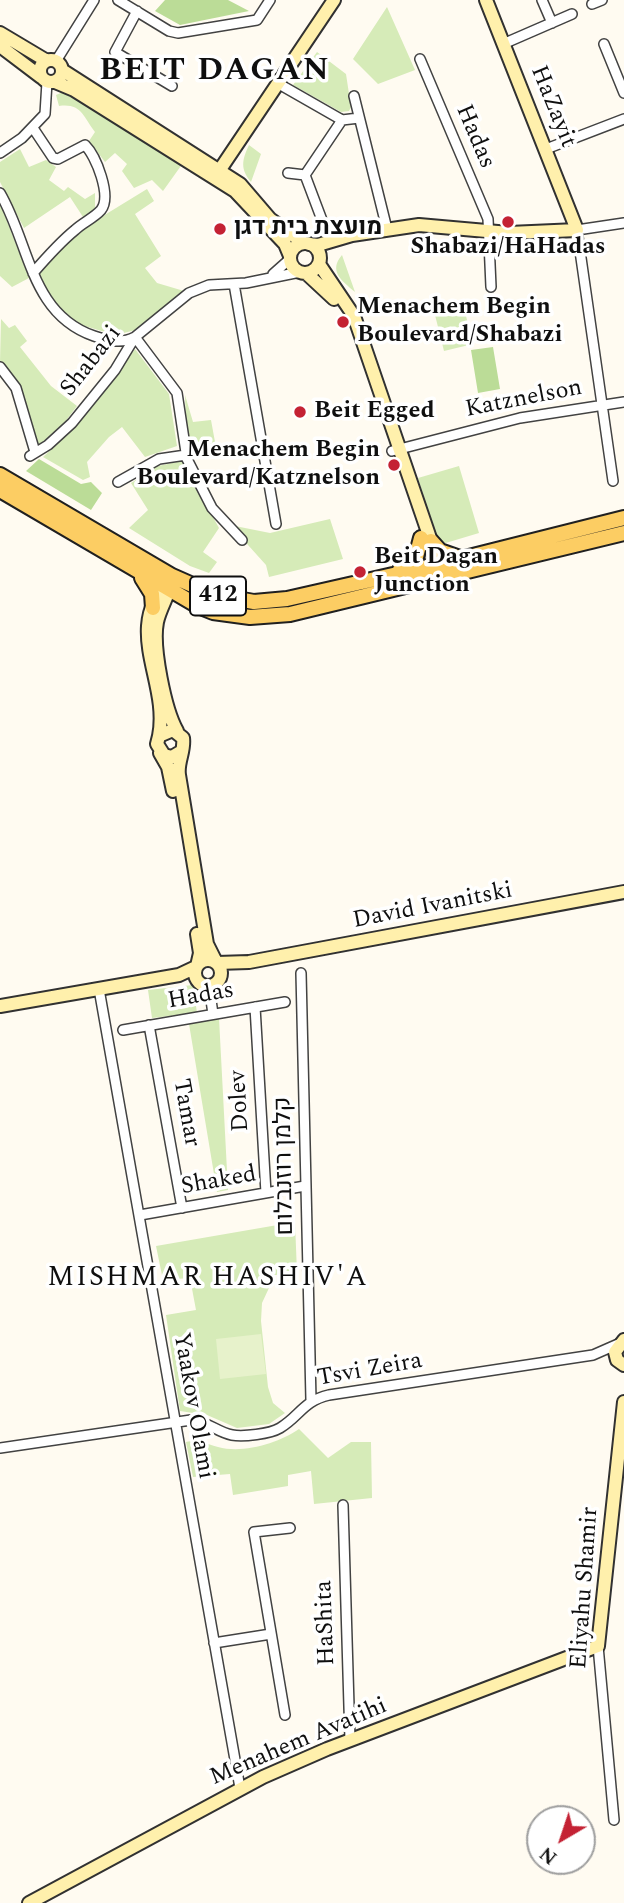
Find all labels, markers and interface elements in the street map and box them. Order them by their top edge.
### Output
district label: BEIT DAGAN [100,54,330,92]
street label: HaZayit [523,62,581,152]
street label: Hadas [448,101,500,173]
marker: Shabazi/HaHadas [500,214,516,230]
place label: מועצת בית דגן [234,215,382,243]
marker: מועצת בית דגן [212,221,228,237]
place label: Shabazi/HaHadas [411,234,605,262]
place label: Menachem Begin Boulevard/Shabazi [357,294,563,350]
marker: Menachem Begin Boulevard/Shabazi [335,314,351,330]
street label: Shabazi [55,321,129,403]
street label: Katznelson [463,375,585,425]
place label: Beit Egged [314,398,435,426]
marker: Beit Egged [292,404,308,420]
place label: Menachem Begin Boulevard/Katznelson [137,437,380,493]
marker: Menachem Begin Boulevard/Katznelson [386,457,402,473]
place label: Beit Dagan Junction [374,544,498,600]
marker: Beit Dagan Junction [352,564,368,580]
road number: 412 [190,576,246,616]
street label: David Ivanitski [351,877,515,937]
street label: Hadas [166,977,236,1017]
street label: Dolev [225,1069,257,1133]
street label: Tamar [165,1077,205,1149]
street label: קלמן רוזנבלום [270,1096,302,1236]
street label: Shaked [179,1161,259,1203]
district label: MISHMAR HASHIV'A [49,1263,367,1297]
street label: Yaakov Olami [165,1330,219,1482]
street label: Tsvi Zeira [315,1348,425,1394]
street label: Eliyahu Shamir [566,1506,606,1670]
street label: HaShita [311,1580,343,1666]
street label: Menahem Avatihi [206,1693,392,1793]
north arrow [526,1805,596,1875]
text: N [534,1839,564,1871]

